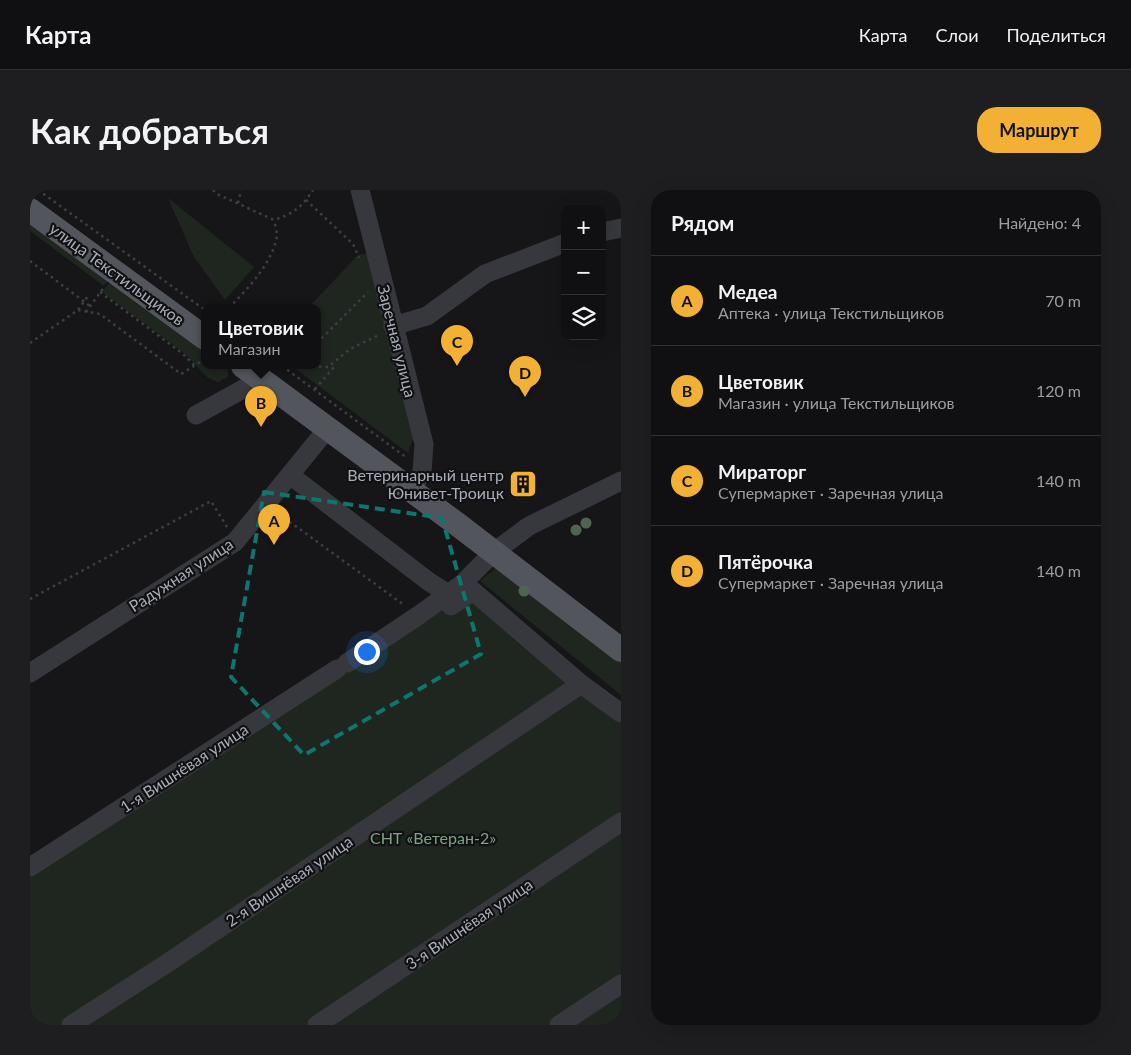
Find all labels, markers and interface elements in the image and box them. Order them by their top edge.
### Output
text: Карта [25,20,92,49]
text: Карта [859,24,907,46]
text: Слои [935,24,979,46]
text: Поделиться [1007,24,1106,46]
button: Маршрут [977,107,1101,153]
text: Как добраться [30,109,269,151]
map controls [561,205,606,340]
button: + [561,205,606,250]
text: Рядом [671,210,734,235]
text: Найдено: 4 [998,213,1081,232]
street label: улица Текстильщиков [46,218,188,329]
button: − [561,250,606,295]
text: Медеа [718,280,777,303]
street label: Заречная улица [374,283,421,399]
text: A [681,291,693,310]
text: 70 m [1045,291,1081,310]
button: layers [561,295,606,340]
text: Аптека · улица Текстильщиков [718,303,944,322]
popup [201,304,321,369]
text: Цветовик [218,316,304,339]
pin: C [441,325,473,366]
text: Магазин [218,339,281,358]
pin: D [509,356,541,397]
text: Цветовик [718,370,804,393]
text: B [682,381,692,400]
text: 120 m [1036,381,1081,400]
pin: B [245,386,277,427]
text: Магазин · улица Текстильщиков [718,393,954,412]
text: Мираторг [718,460,806,483]
place label: Ветеринарный центр Юнивет-Троицк [347,465,505,502]
building icon: Ветеринарный центр Юнивет-Троицк [508,469,538,499]
text: C [682,471,692,490]
text: 140 m [1036,471,1081,490]
text: Супермаркет · Заречная улица [718,483,943,502]
pin: A [258,504,290,545]
street label: Радужная улица [125,534,236,615]
text: Пятёрочка [718,550,813,573]
text: D [681,561,693,580]
text: 140 m [1036,561,1081,580]
text: Супермаркет · Заречная улица [718,573,943,592]
your location [354,639,380,665]
street label: 1-я Вишнёвая улица [116,719,251,816]
park label: СНТ «Ветеран-2» [370,828,496,847]
street label: 2-я Вишнёвая улица [222,831,356,930]
street label: 3-я Вишнёвая улица [402,874,536,973]

